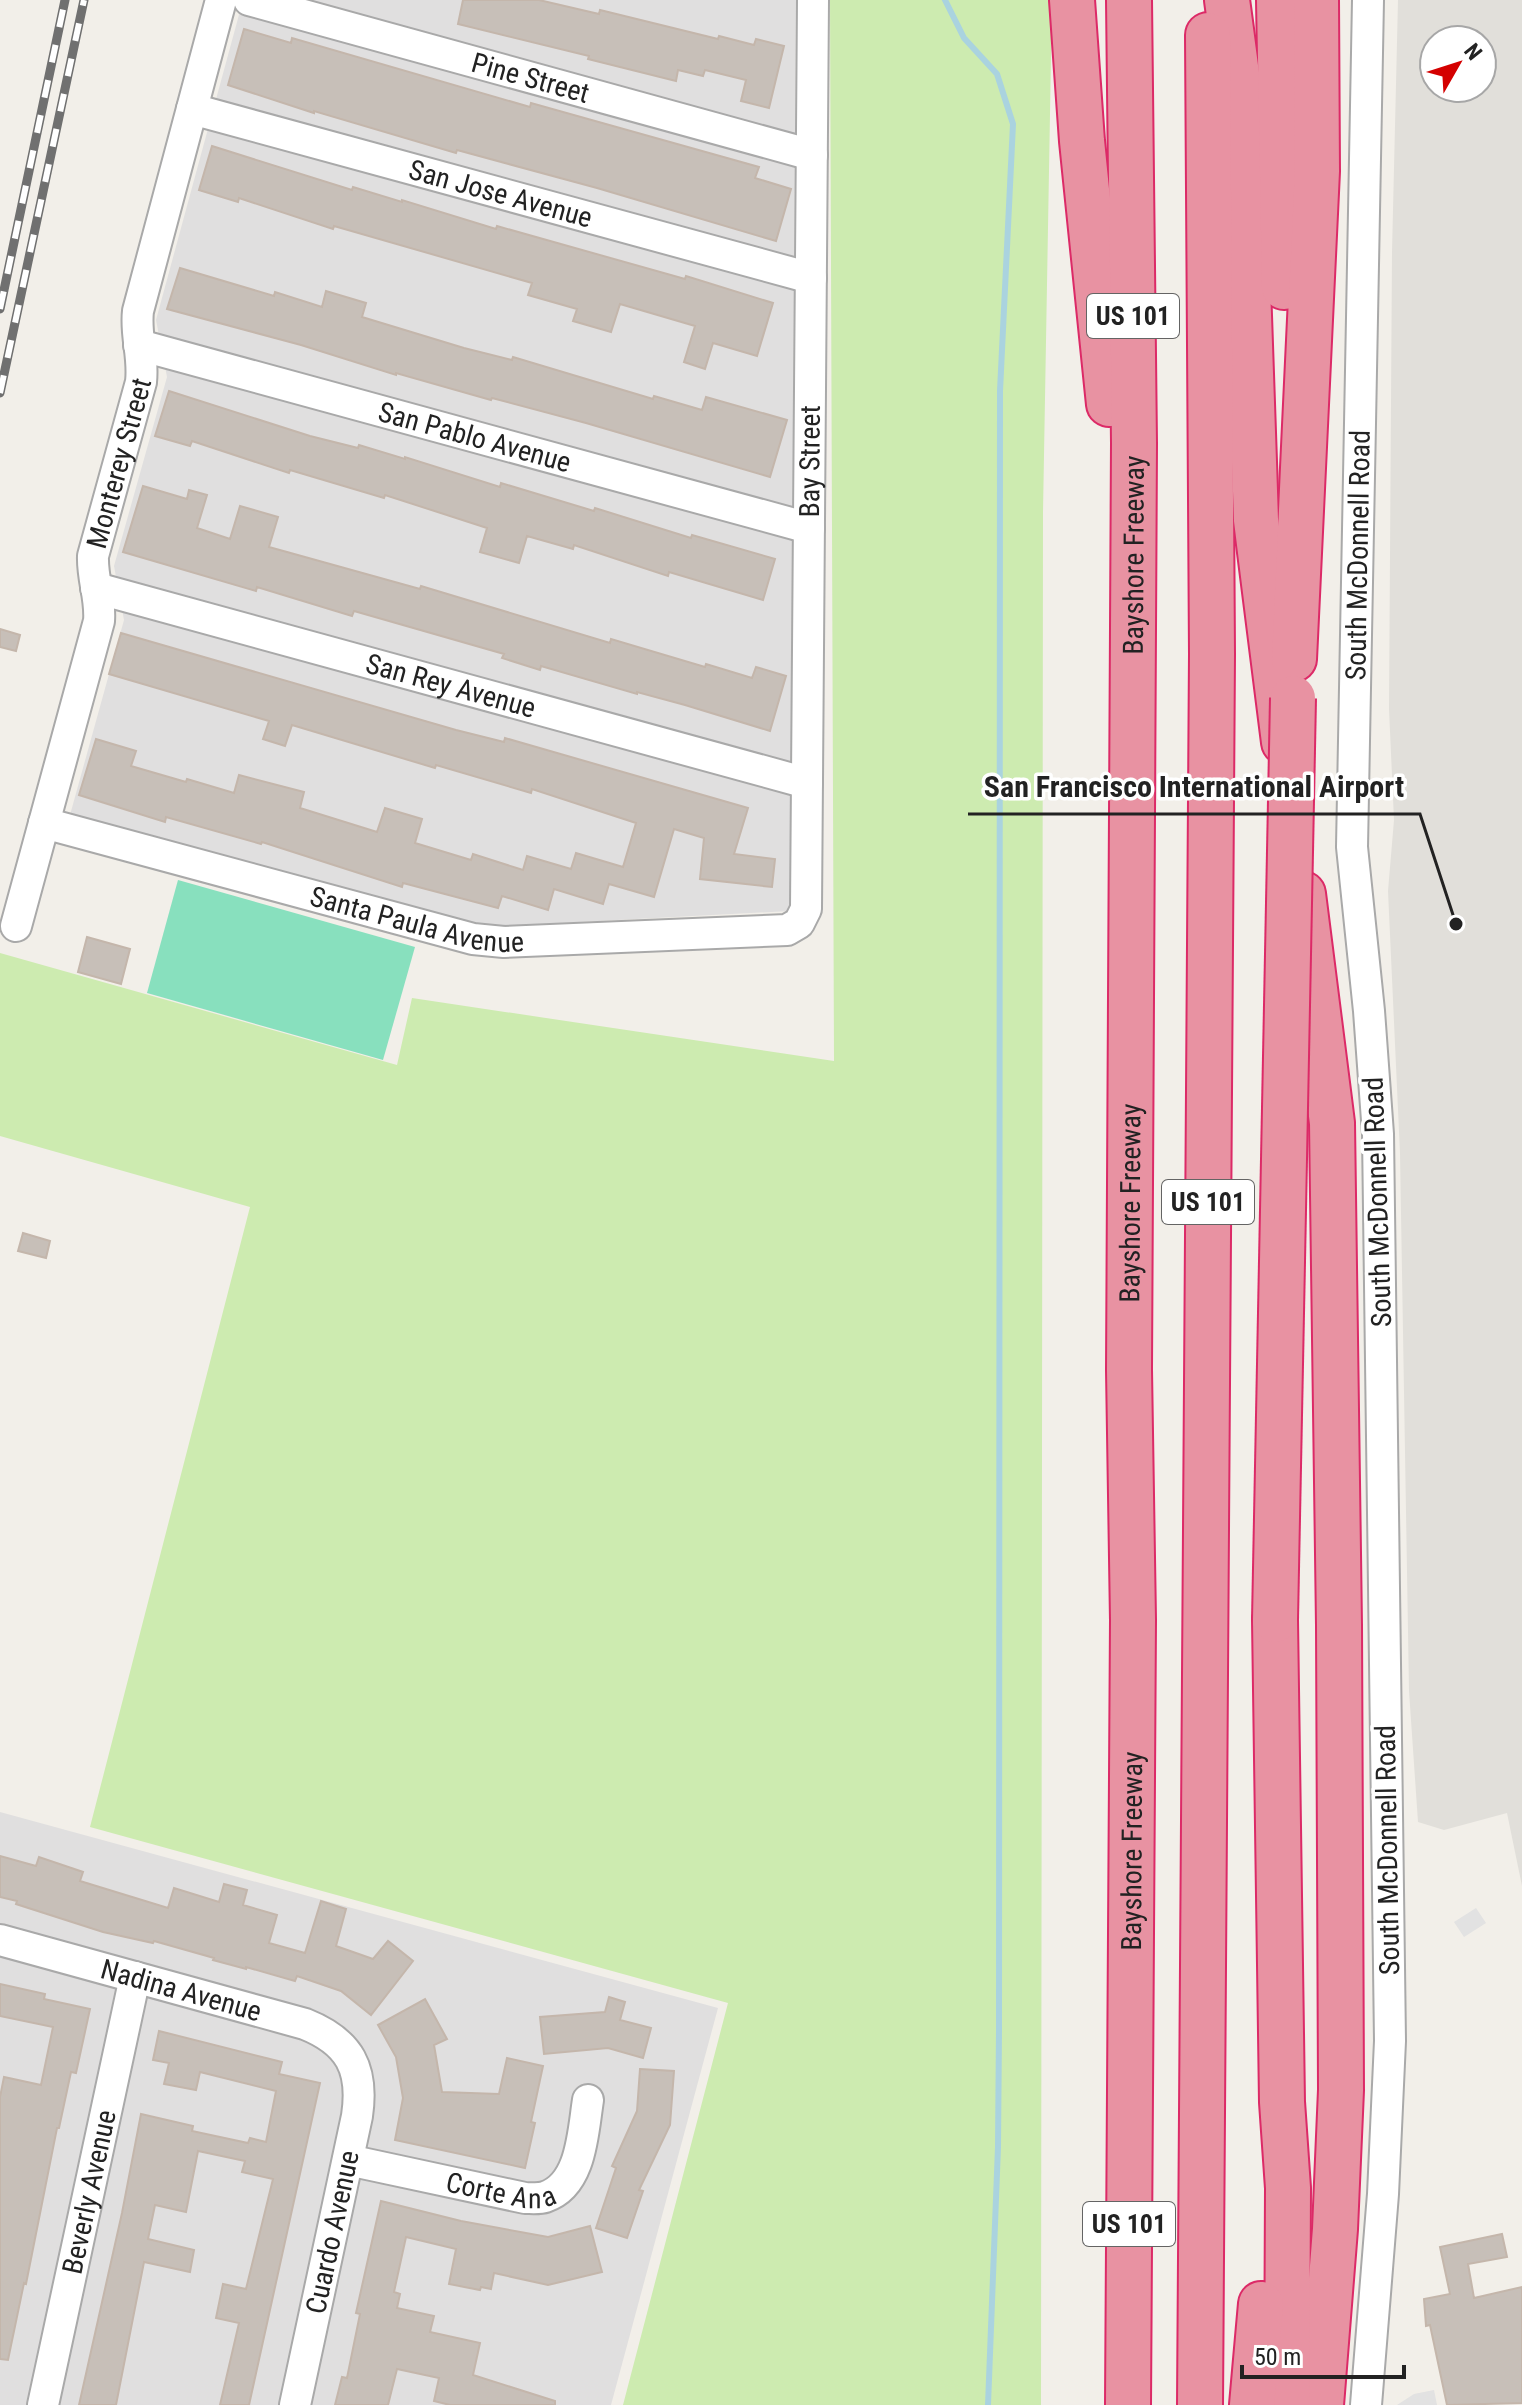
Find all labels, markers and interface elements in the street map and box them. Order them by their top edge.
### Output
north arrow [1418,24,1498,104]
text: N [1459,39,1487,65]
street label: Pine Street [468,46,593,110]
street label: San Jose Avenue [405,153,596,235]
road number: US 101 [1087,294,1179,338]
street label: Monterey Street [80,374,158,552]
street label: San Pablo Avenue [375,395,574,479]
street label: Bay Street [793,405,827,518]
street label: South McDonnell Road [1339,430,1377,681]
street label: Bayshore Freeway [1117,455,1151,655]
street label: San Rey Avenue [362,647,539,725]
callout: San Francisco International Airport [968,760,1420,814]
text: San Francisco International Airport [984,769,1404,804]
street label: Santa Paula Avenue [306,880,525,959]
street label: South McDonnell Road [1357,1076,1398,1328]
street label: Bayshore Freeway [1113,1103,1147,1303]
road number: US 101 [1162,1180,1254,1224]
street label: South McDonnell Road [1369,1725,1406,1975]
street label: Bayshore Freeway [1115,1751,1149,1951]
street label: Nadina Avenue [97,1953,265,2028]
street label: Beverly Avenue [56,2107,123,2277]
street label: Cuardo Avenue [299,2147,366,2317]
street label: Corte Ana [443,2166,561,2215]
road number: US 101 [1083,2202,1175,2246]
scale bar [1242,2329,1404,2379]
text: 50 m [1254,2343,1301,2371]

